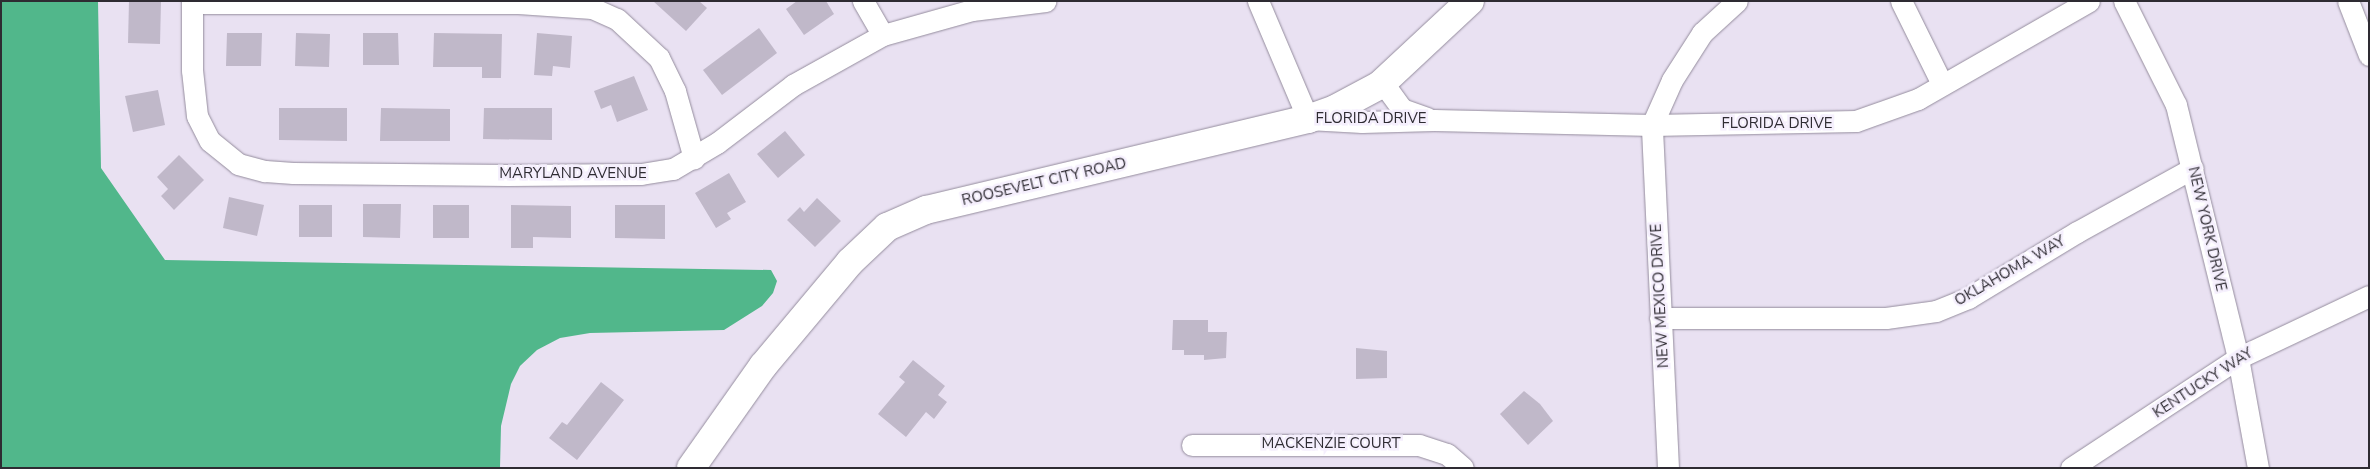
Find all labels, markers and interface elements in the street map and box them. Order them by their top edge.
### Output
street label: FLORIDA DRIVE [1315,110,1427,128]
street label: FLORIDA DRIVE [1721,115,1833,133]
street label: ROOSEVELT CITY ROAD [960,154,1128,210]
street label: MARYLAND AVENUE [499,165,647,183]
street label: NEW YORK DRIVE [2184,165,2230,293]
street label: NEW MEXICO DRIVE [1647,223,1673,369]
street label: OKLAHOMA WAY [1951,232,2069,310]
street label: KENTUCKY WAY [2150,344,2256,422]
street label: MACKENZIE COURT [1261,435,1401,453]

